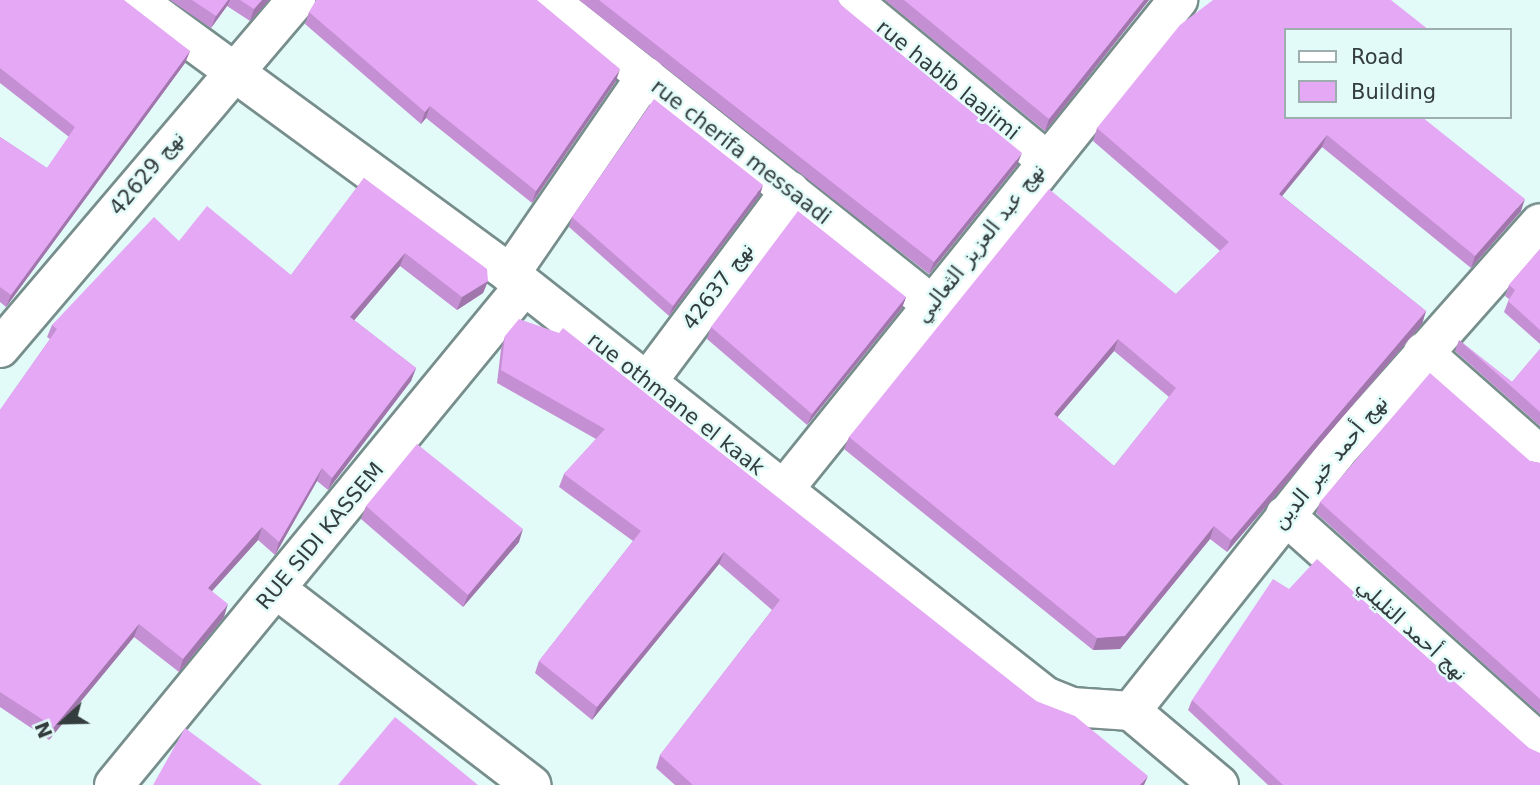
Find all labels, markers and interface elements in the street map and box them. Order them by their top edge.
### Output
street label: rue habib laajimi [872,15,1024,145]
legend [1284,28,1512,119]
text: Road [1351,45,1404,69]
street label: rue cherifa messaadi [646,74,836,230]
text: Building [1351,80,1436,104]
street label: نهج 42629 [104,126,190,220]
street label: نهج عبد العزيز الثعالبي [910,158,1050,328]
street label: نهج 42637 [677,237,759,335]
street label: rue othmane el kaak [583,327,769,481]
street label: نهج أحمد خير الدين [1267,390,1393,534]
street label: RUE SIDI KASSEM [251,457,389,615]
street label: نهج أحمد التليلي [1351,574,1473,686]
north arrow [28,687,98,757]
text: N [30,718,57,741]

